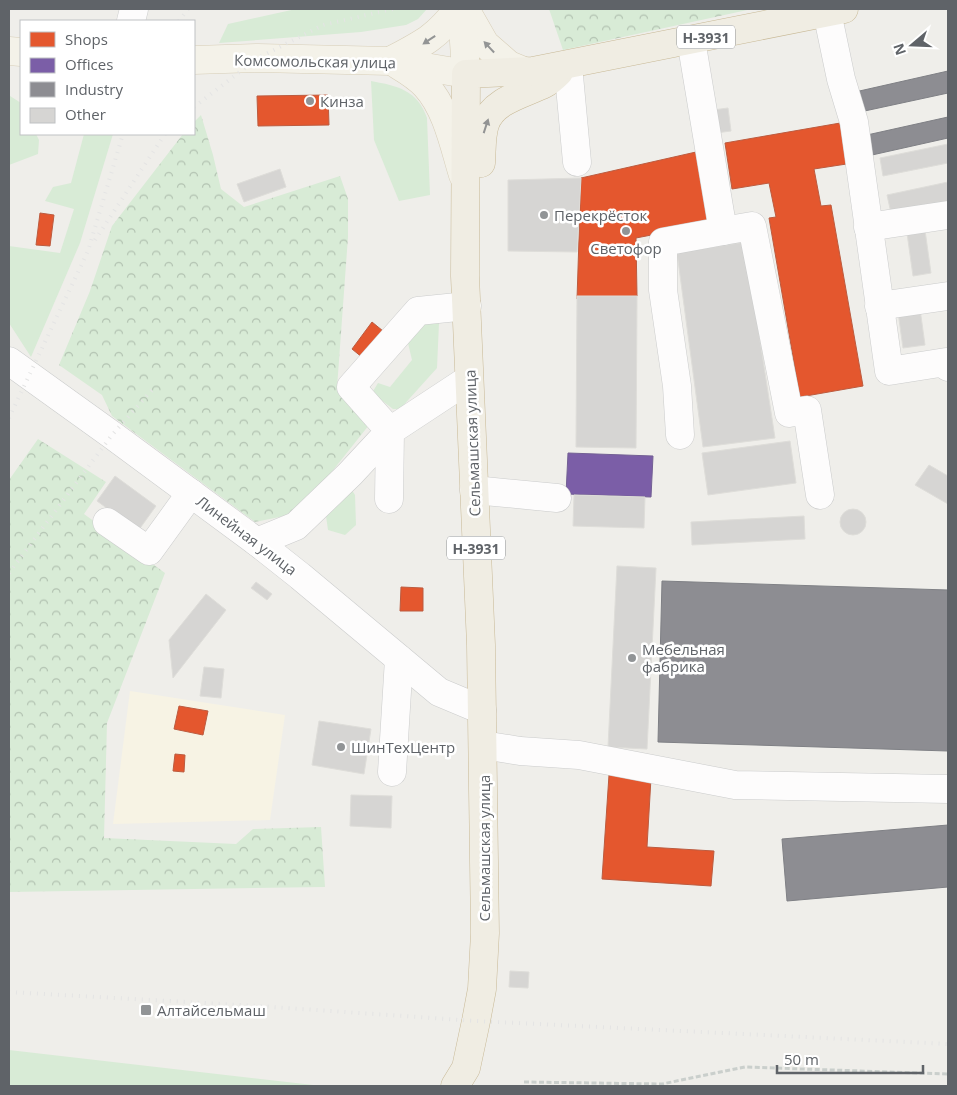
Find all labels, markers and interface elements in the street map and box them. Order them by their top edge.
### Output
legend [20,20,195,135]
north arrow [887,20,937,70]
road number: Н-3931 [677,26,735,48]
text: Shops [65,29,108,49]
one-way arrow [422,35,435,45]
one-way arrow [483,41,495,53]
text: N [888,41,910,58]
street label: Комсомольская улица [234,50,396,72]
text: Offices [65,54,113,74]
text: Industry [65,79,123,99]
place label: Кинза [320,91,364,111]
marker: Кинза [304,95,316,107]
text: Other [65,104,106,124]
one-way arrow [482,118,490,133]
place label: Перекрёсток [554,205,648,225]
marker: Перекрёсток [538,209,550,221]
marker: Светофор [620,225,632,237]
place label: Светофор [590,238,662,258]
street label: Сельмашская улица [459,369,485,517]
street label: Линейная улица [193,491,301,579]
road number: Н-3931 [447,536,505,560]
place label: Мебельная фабрика [642,639,725,676]
marker: Мебельная фабрика [626,652,638,664]
place label: ШинТехЦентр [351,737,455,757]
marker: ШинТехЦентр [335,741,347,753]
street label: Сельмашская улица [474,775,494,921]
place label: Алтайсельмаш [157,1000,266,1020]
marker: Алтайсельмаш [139,1003,153,1017]
scale bar [777,1042,923,1074]
text: 50 m [784,1049,819,1069]

